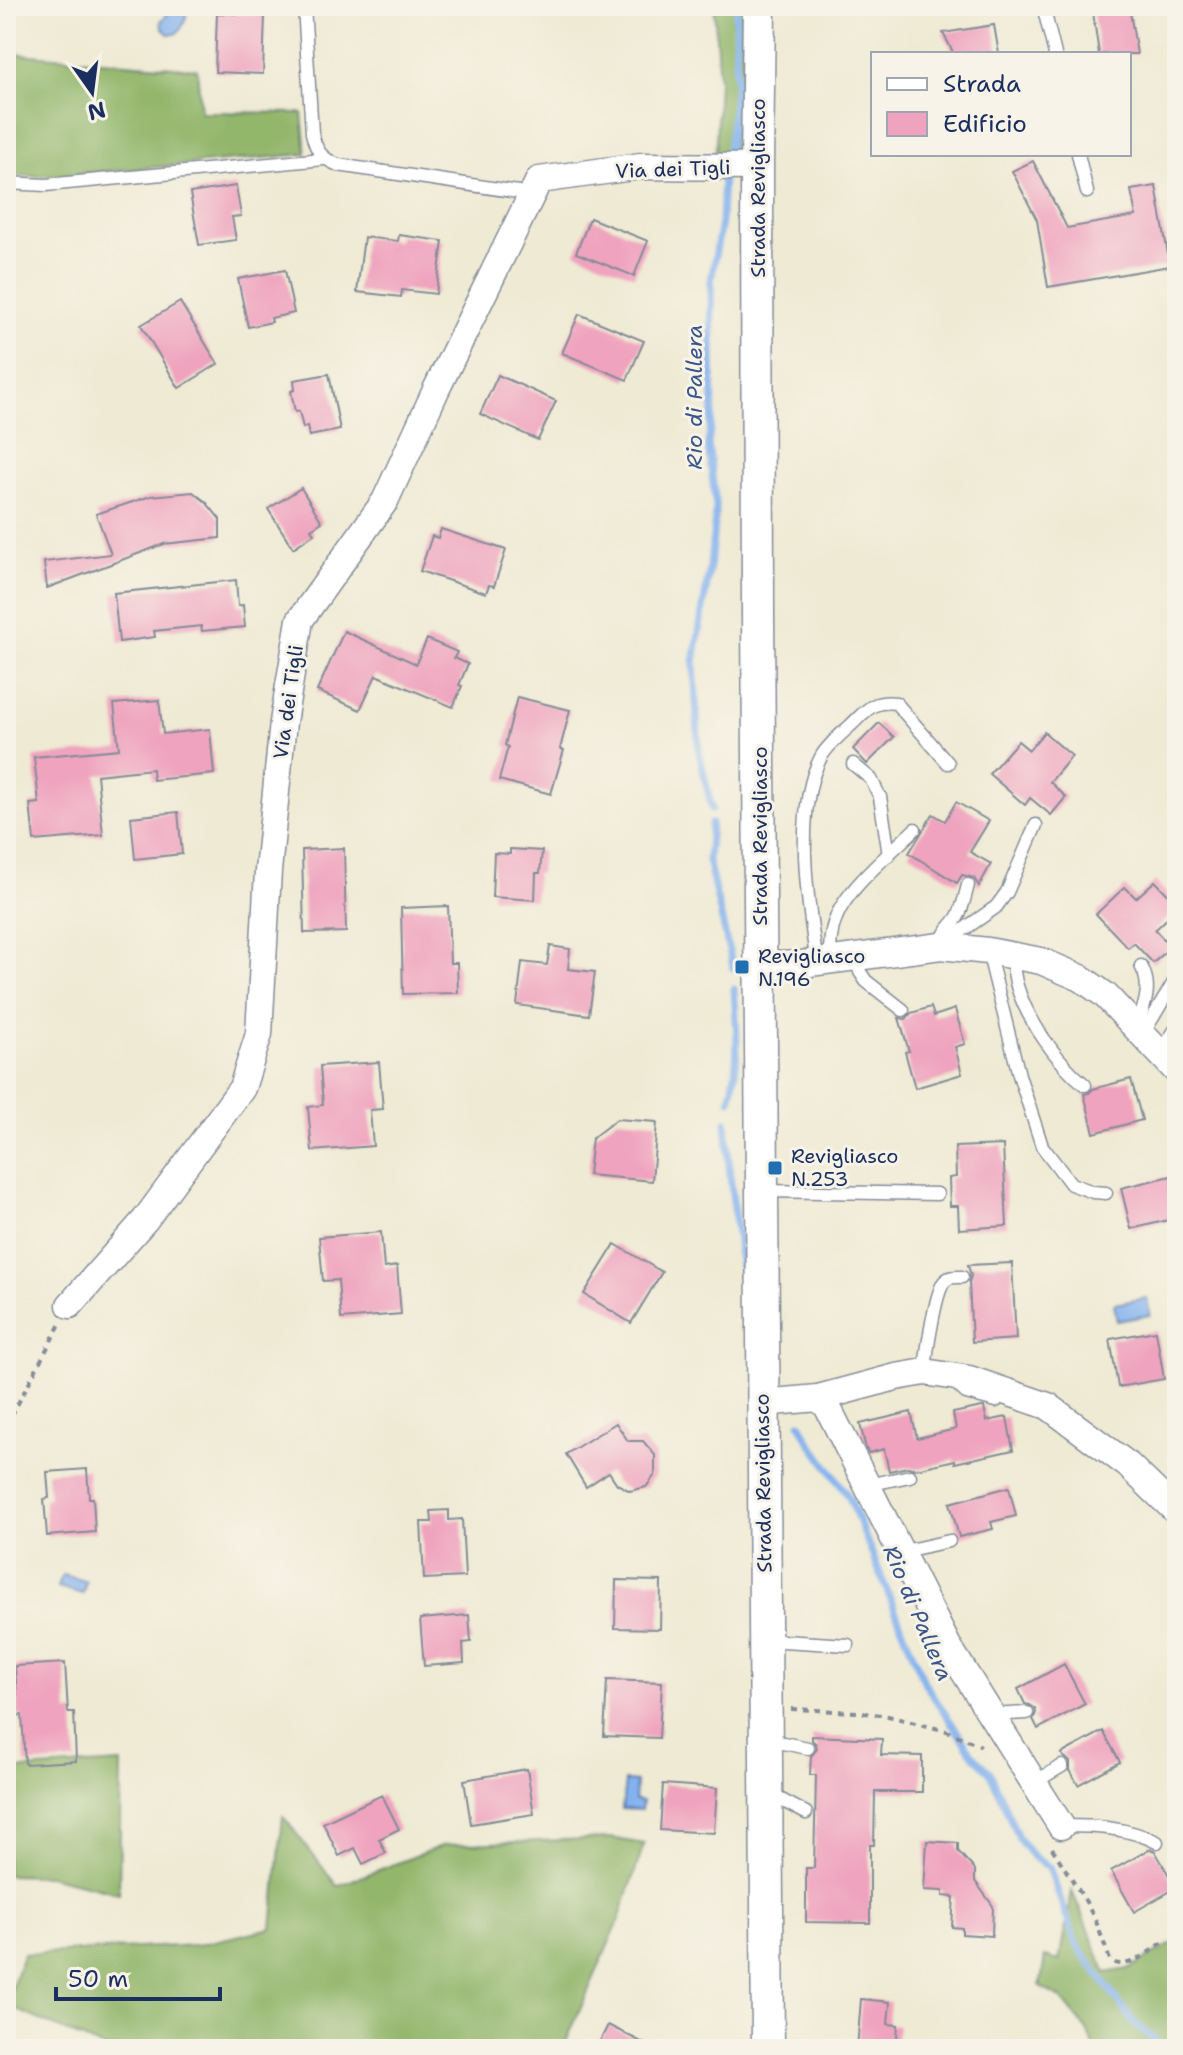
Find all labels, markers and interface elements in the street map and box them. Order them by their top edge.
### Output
north arrow [52,52,132,132]
legend [871,52,1131,156]
text: Strada [943,68,1021,100]
text: N [85,95,109,127]
street label: Strada Revigliasco [745,98,771,278]
text: Edificio [943,108,1027,140]
street label: Via dei Tigli [615,154,731,184]
water label: Rio di Pallera [680,325,709,469]
street label: Via dei Tigli [267,643,309,761]
street label: Strada Revigliasco [747,746,773,926]
place label: Revigliasco N.196 [758,943,865,992]
marker: Revigliasco N.196 [733,958,751,976]
place label: Revigliasco N.253 [791,1143,898,1192]
marker: Revigliasco N.253 [766,1159,784,1177]
street label: Strada Revigliasco [748,1393,778,1573]
water label: Rio di Pallera [876,1541,960,1685]
scale bar [56,1951,220,2001]
text: 50 m [68,1963,128,1995]

